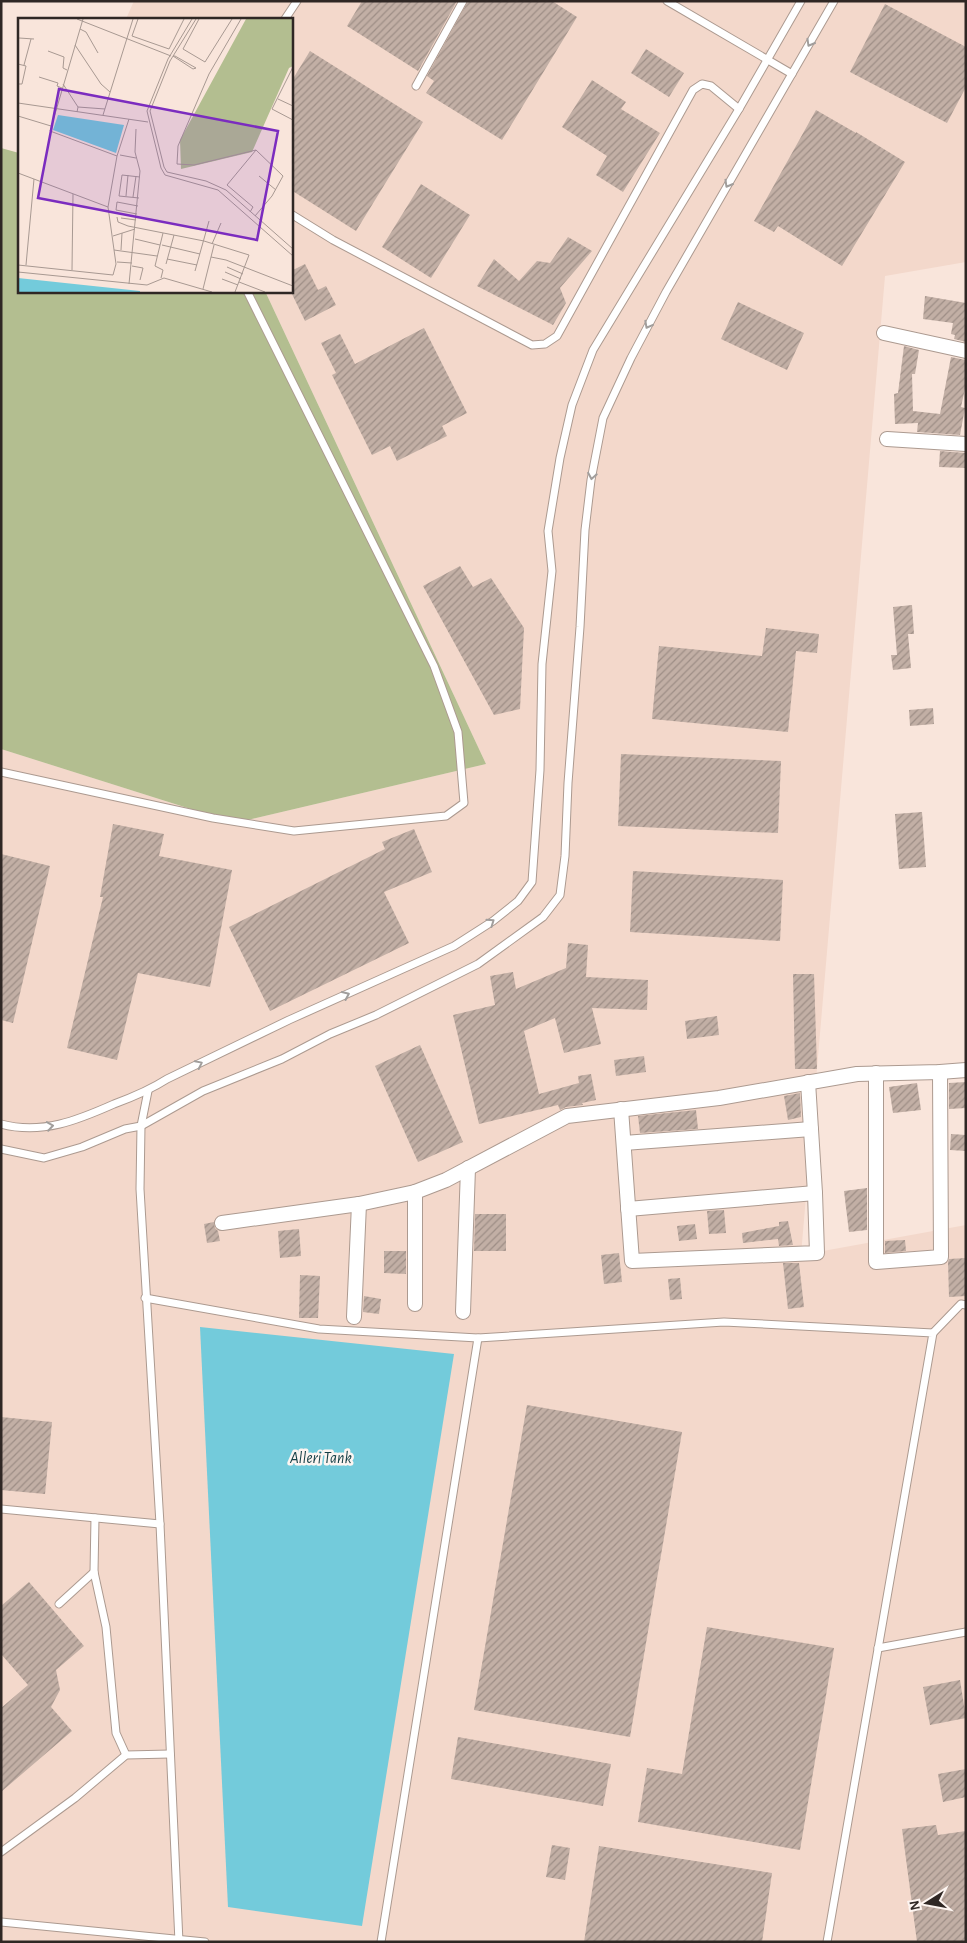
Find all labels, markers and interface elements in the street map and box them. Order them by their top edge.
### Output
inset map [18,18,292,292]
one-way arrow [806,38,816,47]
one-way arrow [725,179,735,188]
one-way arrow [644,320,654,329]
one-way arrow [587,472,597,481]
one-way arrow [485,919,495,928]
one-way arrow [341,990,350,1001]
one-way arrow [194,1060,203,1070]
one-way arrow [46,1121,54,1132]
water label: Alleri Tank [289,1450,352,1466]
north arrow [902,1878,952,1928]
text: N [907,1899,923,1911]

